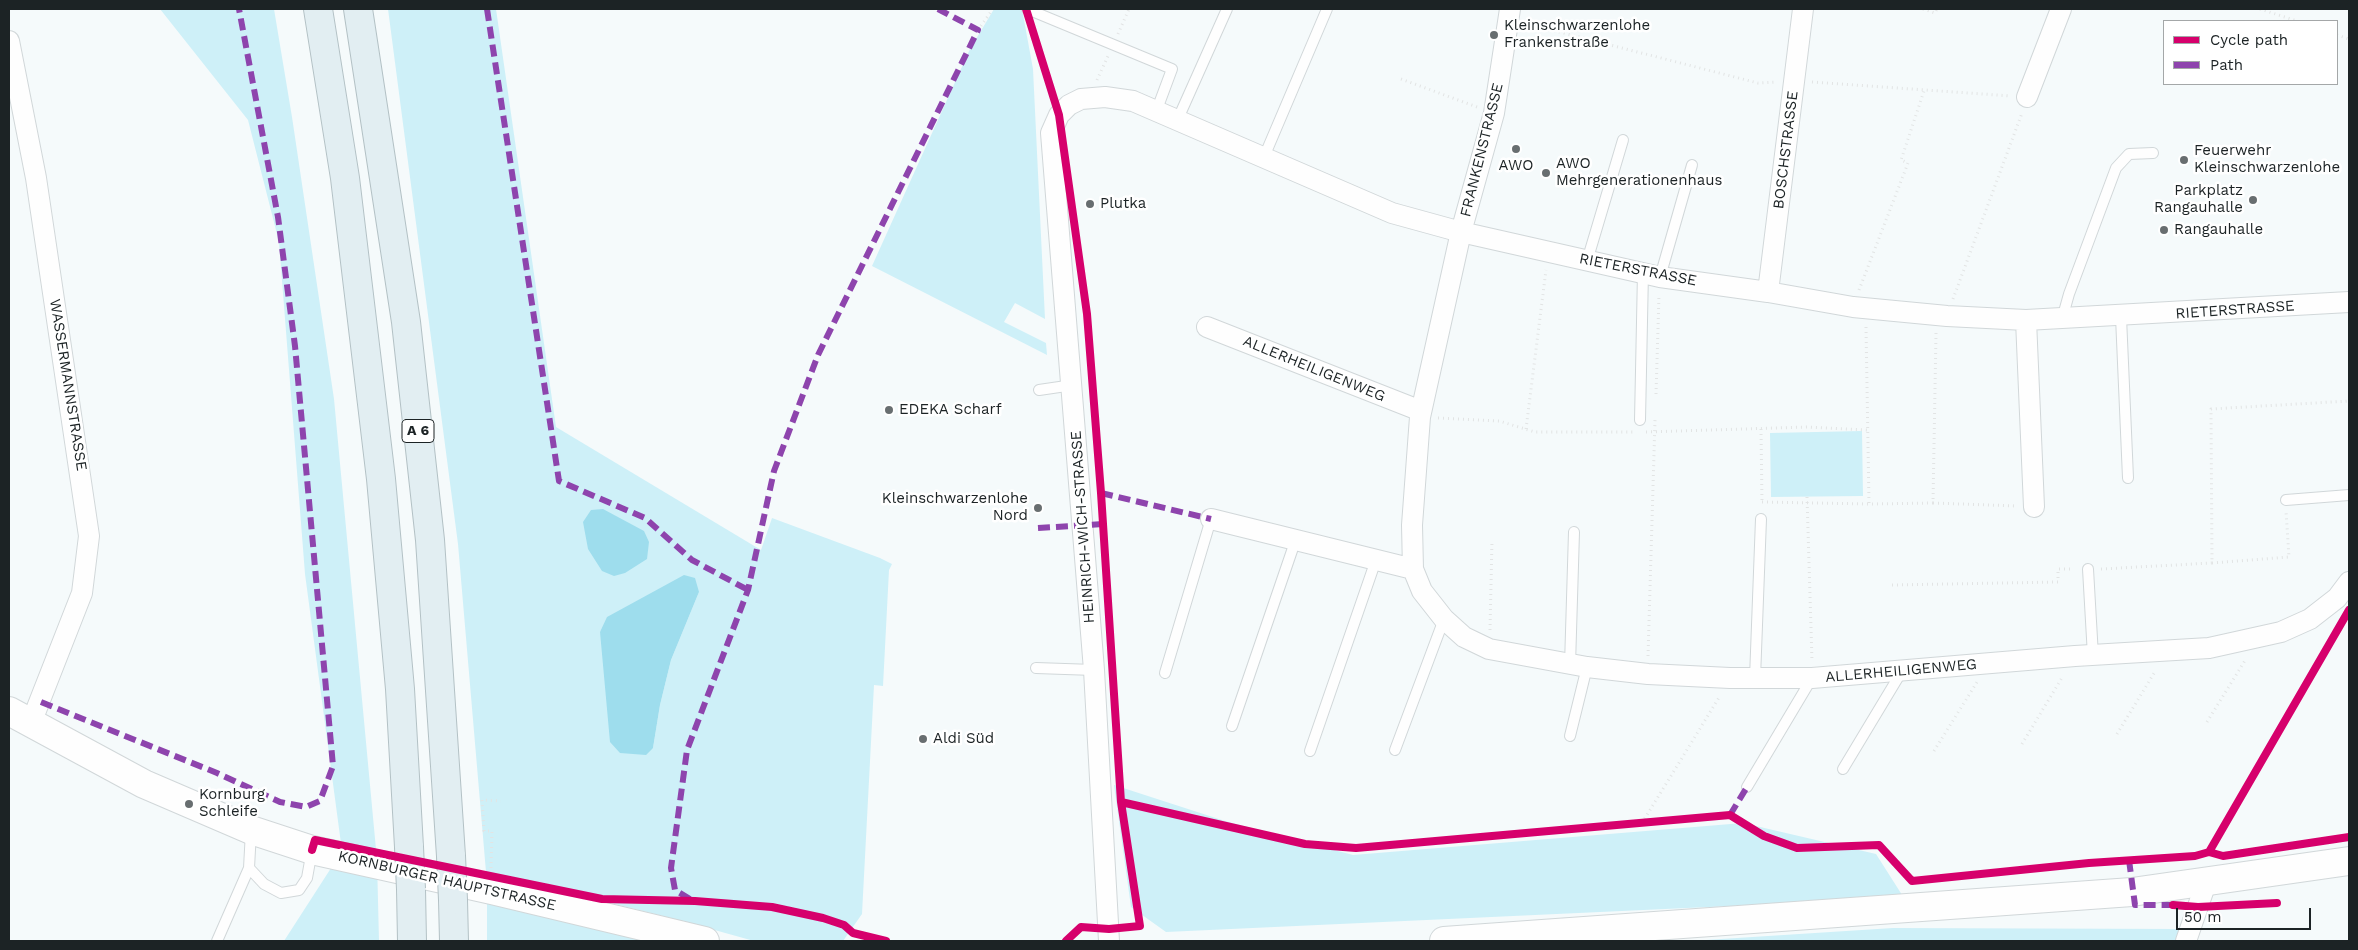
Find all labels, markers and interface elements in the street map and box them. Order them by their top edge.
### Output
place label: Kleinschwarzenlohe Frankenstraße [1504,17,1650,52]
legend [2163,20,2338,85]
marker: Kleinschwarzenlohe Frankenstraße [1488,29,1500,41]
text: Cycle path [2210,31,2288,49]
text: Path [2210,56,2243,74]
street label: FRANKENSTRASSE [1457,81,1507,219]
street label: BOSCHSTRASSE [1770,90,1802,210]
place label: Feuerwehr Kleinschwarzenlohe [2194,142,2340,177]
marker: AWO [1510,143,1522,155]
marker: Feuerwehr Kleinschwarzenlohe [2178,154,2190,166]
place label: AWO Mehrgenerationenhaus [1556,155,1722,190]
place label: AWO [1499,157,1533,175]
marker: AWO Mehrgenerationenhaus [1540,167,1552,179]
place label: Parkplatz Rangauhalle [2154,182,2243,217]
marker: Parkplatz Rangauhalle [2247,194,2259,206]
place label: Plutka [1100,195,1146,213]
marker: Plutka [1084,198,1096,210]
place label: Rangauhalle [2174,221,2263,239]
marker: Rangauhalle [2158,224,2170,236]
street label: RIETERSTRASSE [1578,250,1698,290]
street label: RIETERSTRASSE [2175,297,2295,323]
street label: WASSERMANNSTRASSE [46,298,90,472]
street label: ALLERHEILIGENWEG [1240,332,1388,406]
place label: EDEKA Scharf [899,401,1002,419]
marker: EDEKA Scharf [883,404,895,416]
road number: A 6 [402,420,434,442]
street label: HEINRICH-WICH-STRASSE [1067,430,1099,624]
place label: Kleinschwarzenlohe Nord [882,490,1028,525]
marker: Kleinschwarzenlohe Nord [1032,502,1044,514]
street label: ALLERHEILIGENWEG [1825,655,1977,687]
place label: Aldi Süd [933,730,994,748]
marker: Aldi Süd [917,733,929,745]
place label: Kornburg Schleife [199,786,265,821]
marker: Kornburg Schleife [183,798,195,810]
street label: KORNBURGER HAUPTSTRASSE [336,847,558,915]
scale bar [2178,898,2313,930]
text: 50 m [2184,908,2221,926]

